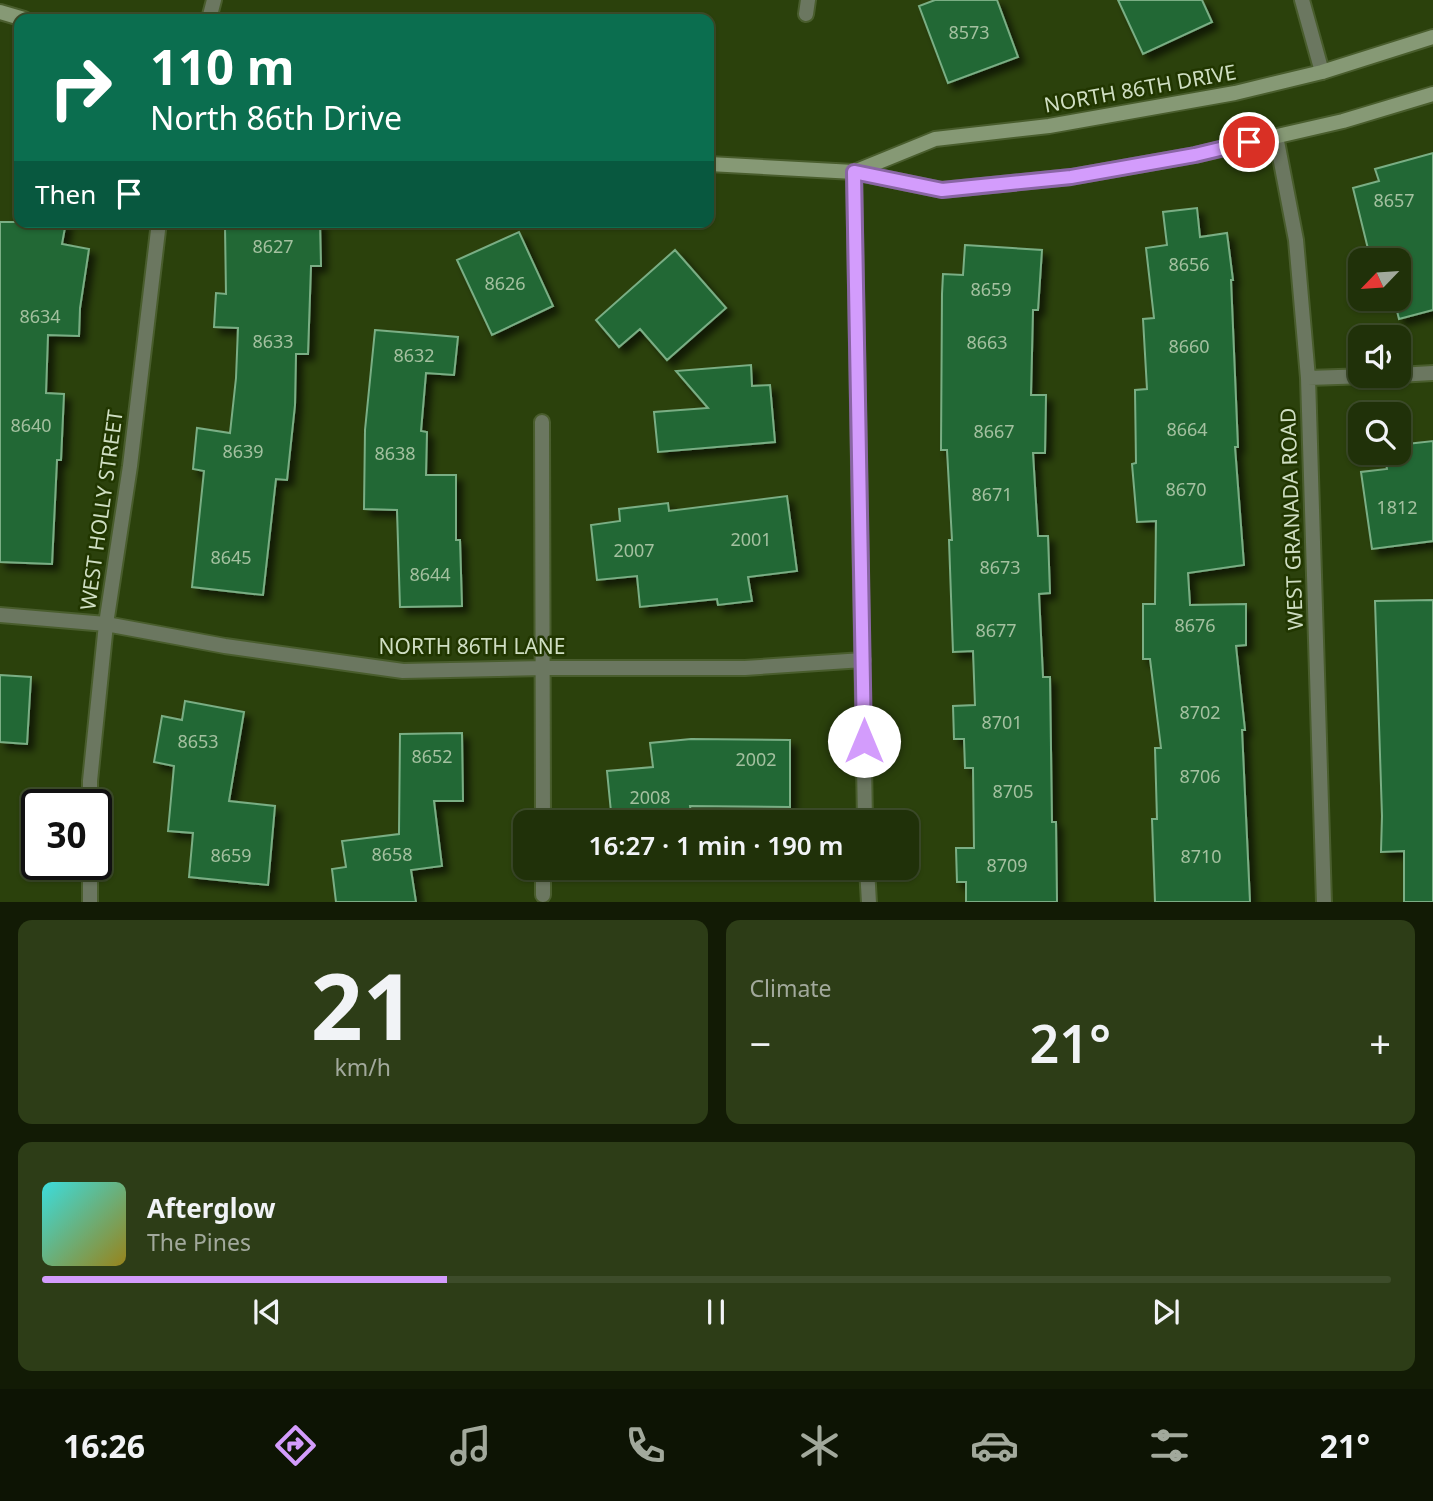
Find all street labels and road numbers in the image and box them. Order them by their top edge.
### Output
street label: NORTH 86TH DRIVE [1042,57,1238,119]
street label: WEST GRANADA ROAD [1273,407,1309,631]
street label: WEST HOLLY STREET [73,408,129,612]
street label: NORTH 86TH LANE [379,632,565,660]

